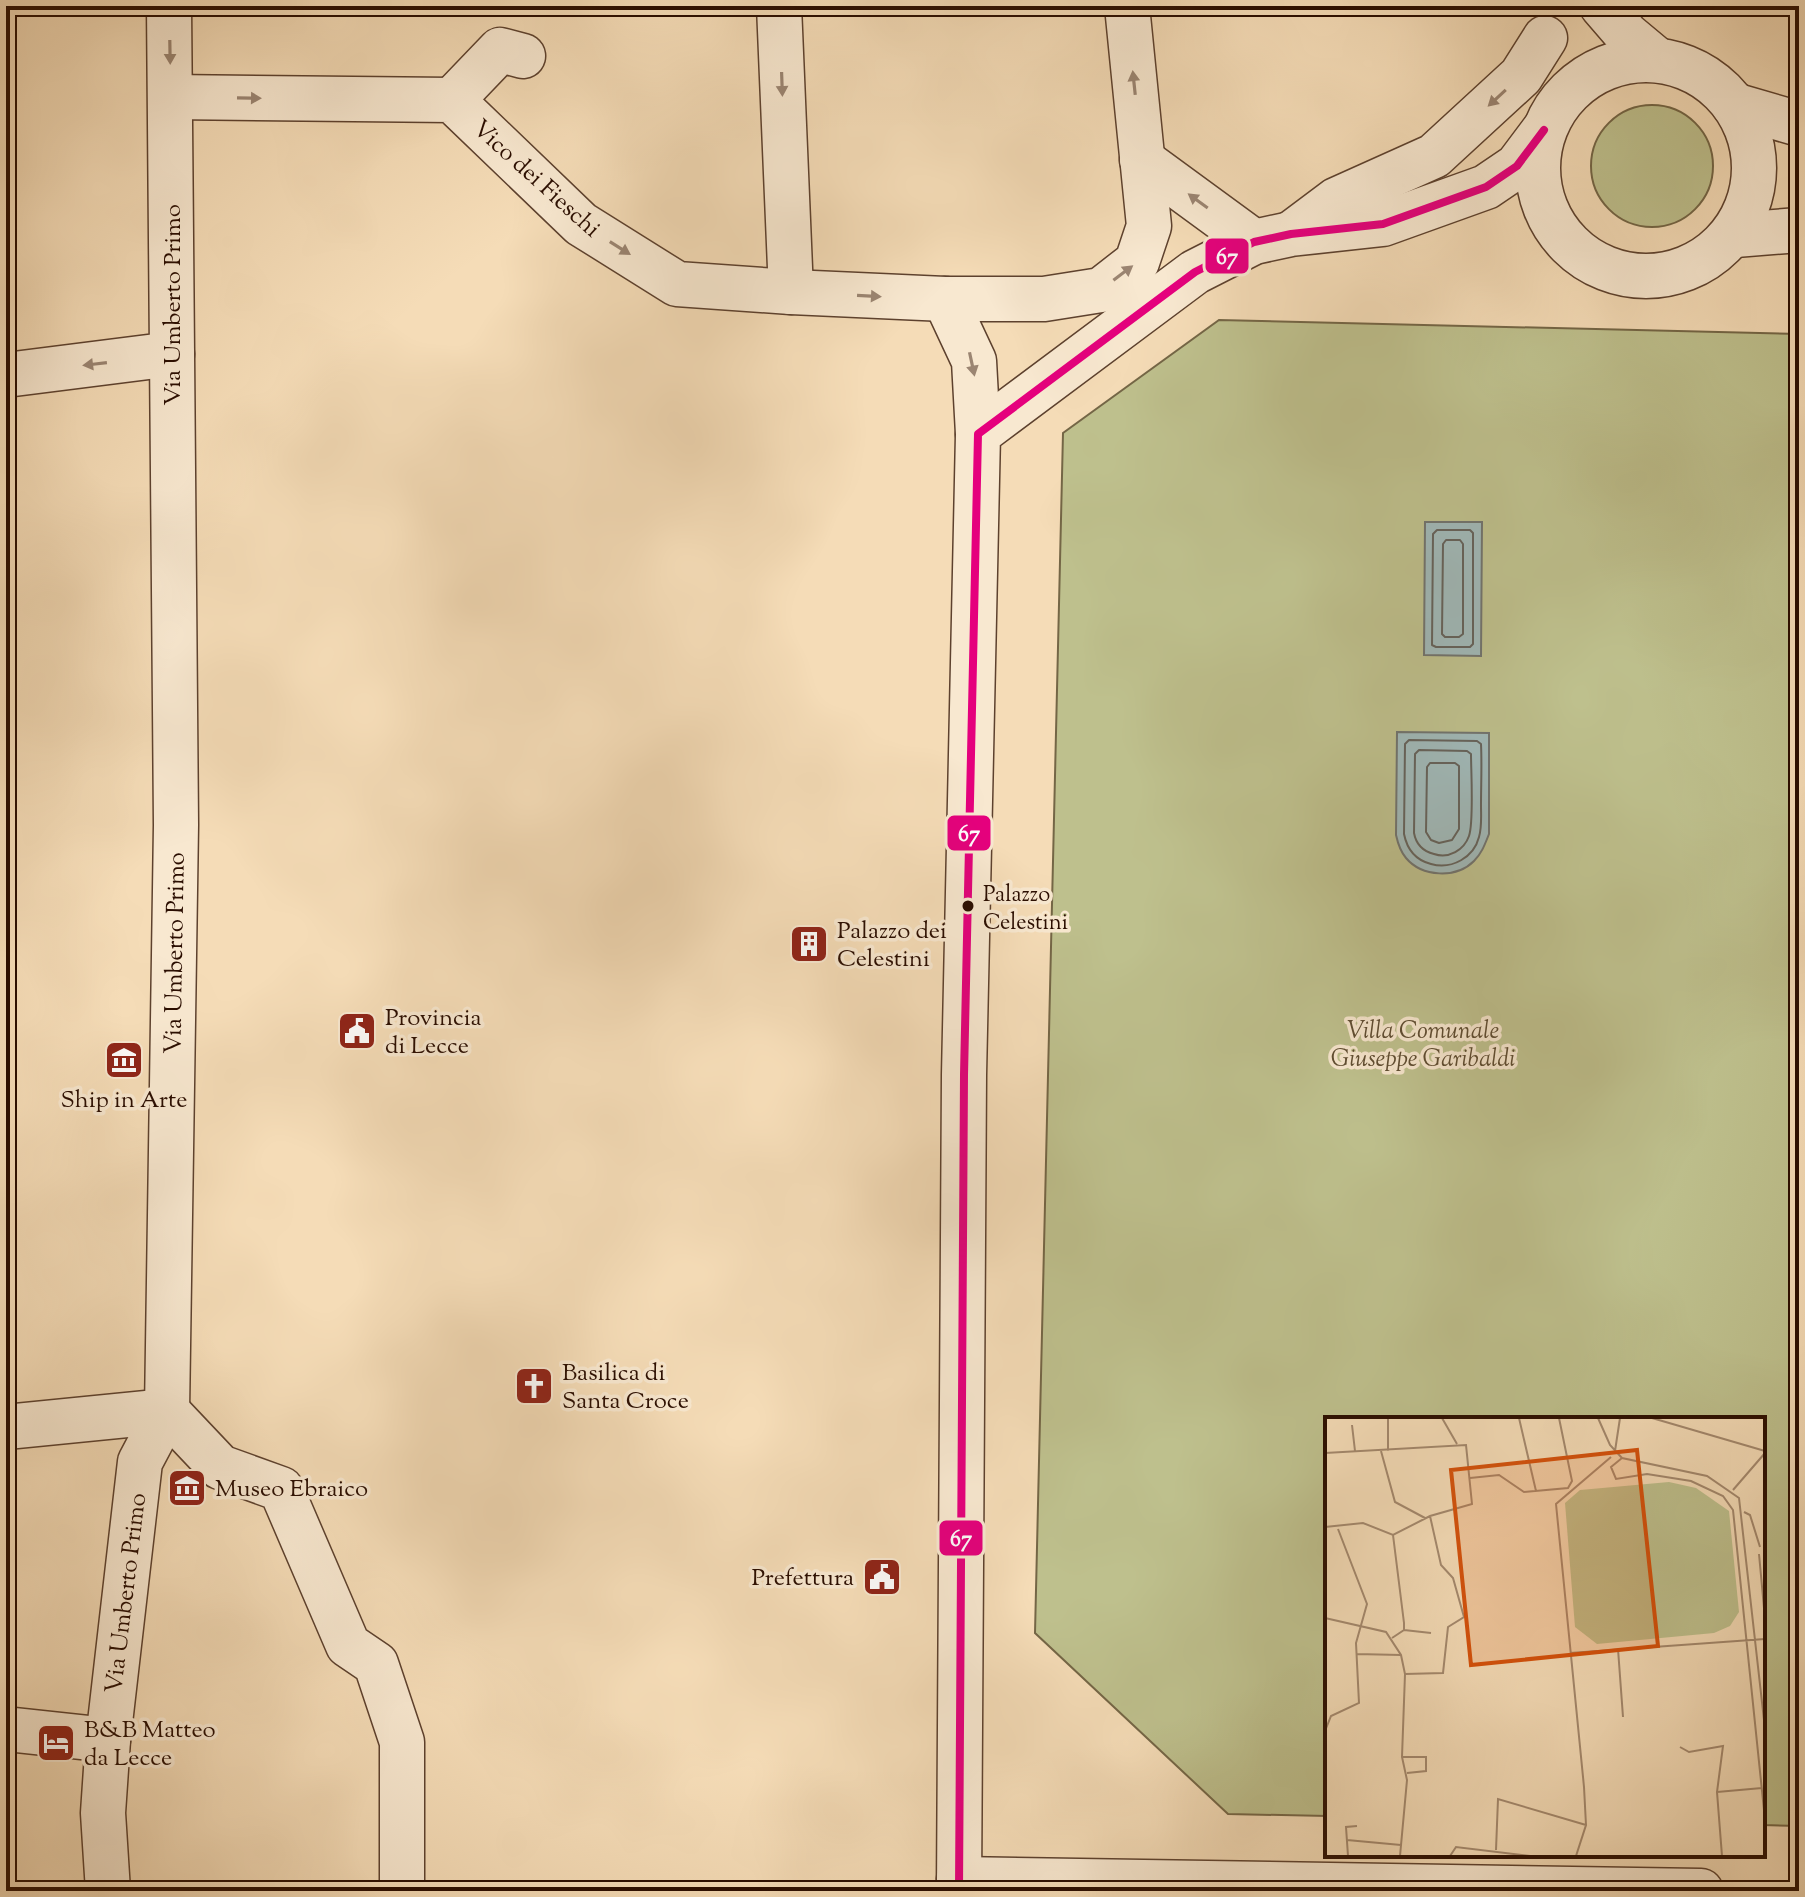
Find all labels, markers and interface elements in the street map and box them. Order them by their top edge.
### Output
one-way arrow [164,40,176,65]
one-way arrow [1128,70,1141,95]
one-way arrow [776,72,789,97]
one-way arrow [1488,89,1507,107]
one-way arrow [237,92,262,104]
street label: Vico dei Fieschi [464,113,607,246]
one-way arrow [1188,194,1208,210]
street label: Via Umberto Primo [157,204,191,406]
line badge: 67 [1204,237,1250,275]
one-way arrow [609,241,631,255]
text: 67 [1216,243,1239,275]
one-way arrow [1113,265,1133,281]
one-way arrow [857,289,882,302]
one-way arrow [966,351,979,376]
one-way arrow [82,358,107,371]
line badge: 67 [946,814,992,852]
text: 67 [958,820,981,852]
street label: Via Umberto Primo [157,852,195,1054]
place label: Palazzo Celestini [983,880,1068,940]
marker: Palazzo Celestini [960,898,976,914]
place label: Palazzo dei Celestini [837,915,947,977]
building icon: Palazzo dei Celestini [788,923,830,965]
place label: Provincia di Lecce [385,1002,482,1064]
public building icon: Provincia di Lecce [336,1010,378,1052]
park label: Villa Comunale Giuseppe Garibaldi [1331,1015,1515,1077]
museum icon: Ship in Arte [103,1039,145,1081]
place label: Ship in Arte [60,1084,188,1118]
place label: Basilica di Santa Croce [562,1357,689,1419]
church icon: Basilica di Santa Croce [513,1365,555,1407]
inset map [1325,1417,1765,1857]
museum icon: Museo Ebraico [166,1467,208,1509]
place label: Museo Ebraico [215,1473,368,1507]
street label: Via Umberto Primo [98,1491,156,1695]
line badge: 67 [938,1519,984,1557]
text: 67 [950,1525,973,1557]
public building icon: Prefettura [861,1556,903,1598]
place label: Prefettura [751,1562,854,1596]
place label: B&B Matteo da Lecce [84,1714,216,1776]
hotel icon: B&B Matteo da Lecce [35,1722,77,1764]

